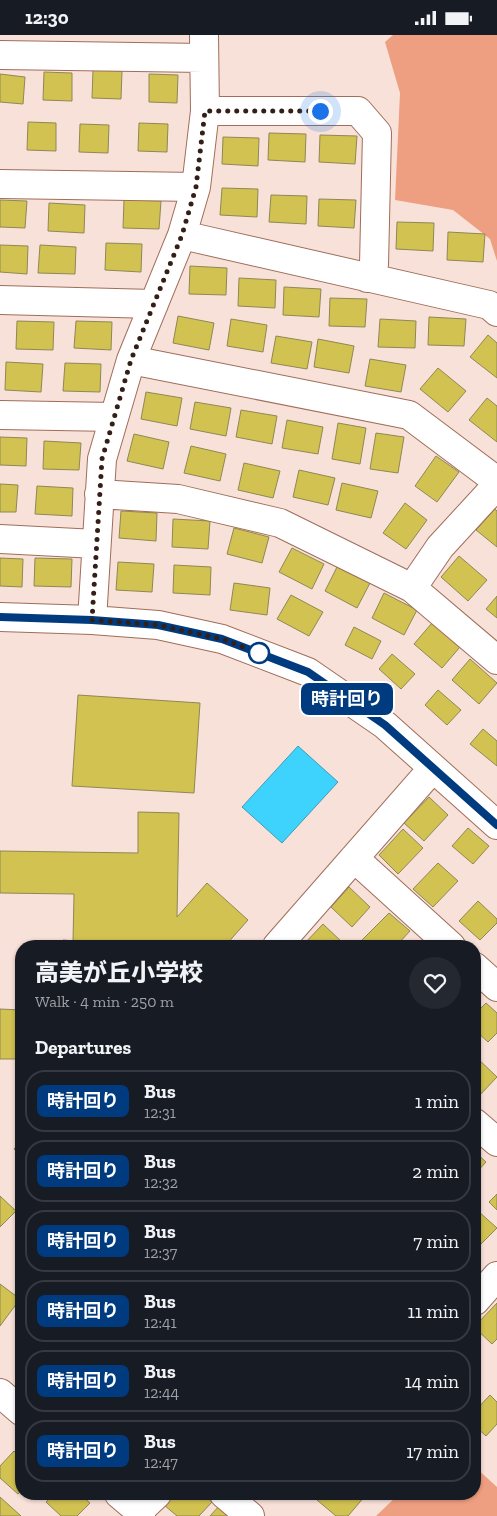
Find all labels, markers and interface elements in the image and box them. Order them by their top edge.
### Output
text: 12:30 [25,6,69,29]
your location [308,99,333,124]
unlabelled marker [248,642,270,664]
line badge: 時計回り [312,683,382,715]
text: 時計回り [311,688,383,710]
button: heart [409,957,461,1009]
text: 高美が丘小学校 [35,958,203,987]
text: Walk · 4 min · 250 m [35,992,174,1011]
text: Departures [35,1036,131,1059]
text: Bus [144,1080,176,1103]
text: 時計回り [47,1090,119,1112]
text: 1 min [415,1090,459,1113]
text: 12:31 [144,1103,176,1122]
text: Bus [144,1150,176,1173]
text: 時計回り [47,1160,119,1182]
text: 2 min [412,1160,459,1183]
text: 12:32 [144,1173,178,1192]
text: Bus [144,1220,176,1243]
text: 時計回り [47,1230,119,1252]
text: 7 min [413,1230,459,1253]
text: 12:37 [144,1243,177,1262]
text: Bus [144,1290,176,1313]
text: 時計回り [47,1300,119,1322]
text: 11 min [407,1300,459,1323]
text: 12:41 [144,1313,177,1332]
text: Bus [144,1360,176,1383]
text: 時計回り [47,1370,119,1392]
text: 14 min [405,1370,459,1393]
text: 12:44 [144,1383,179,1402]
text: Bus [144,1430,176,1453]
text: 時計回り [47,1440,119,1462]
text: 17 min [406,1440,459,1463]
text: 12:47 [144,1453,178,1472]

